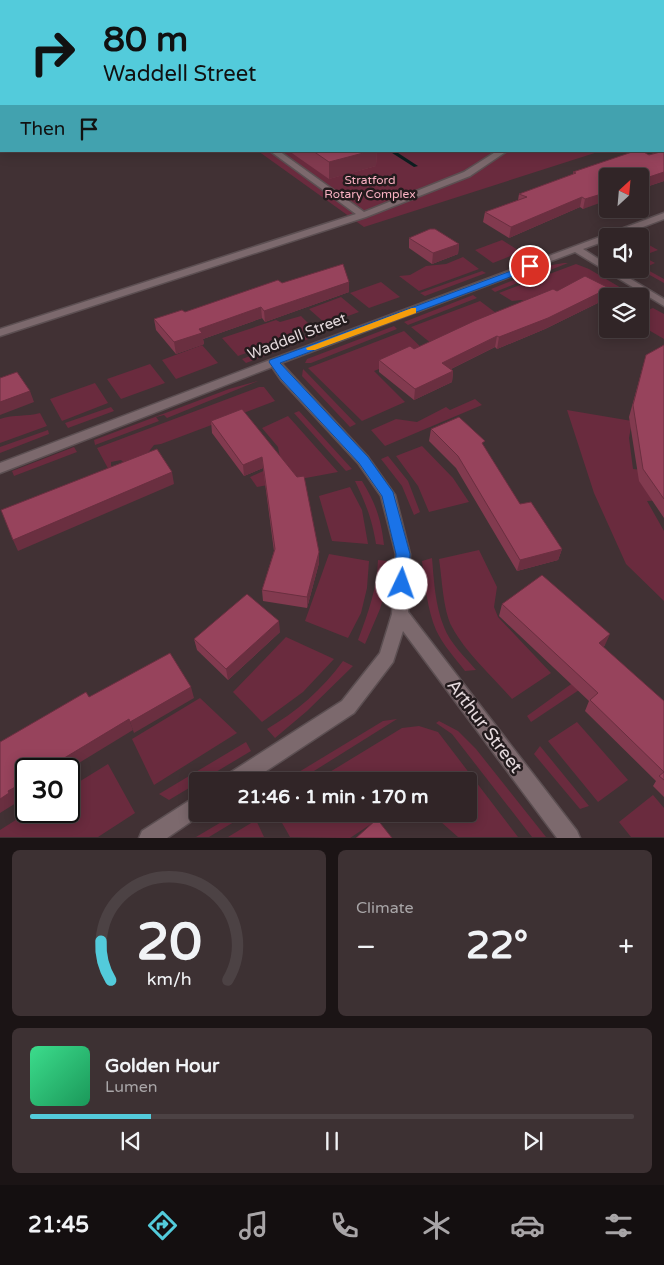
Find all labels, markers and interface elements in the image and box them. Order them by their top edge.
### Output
text: 80 m [103,19,188,61]
icon: right [20,20,85,85]
text: Waddell Street [103,61,257,87]
icon: arrive [75,115,103,143]
text: Then [20,118,65,140]
north arrow [599,168,649,218]
map controls [599,168,649,338]
park label: Stratford Rotary Complex [324,173,416,201]
button: sound [599,228,649,278]
pin [509,245,551,287]
icon: arrive [516,252,544,280]
button: layers [599,288,649,338]
street label: Waddell Street [245,309,349,363]
position arrow [375,557,427,609]
street label: Arthur Street [443,675,528,777]
speed limit sign: 30 [15,758,80,823]
text: 21:46 · 1 min · 170 m [237,786,429,808]
text: Climate [356,898,414,918]
text: 20 [136,911,202,974]
text: 22° [466,923,528,969]
text: − [356,930,376,964]
text: + [618,930,634,964]
text: km/h [147,969,191,990]
text: Golden Hour [105,1055,219,1077]
text: Lumen [105,1077,157,1097]
icon: previous [117,1127,145,1155]
icon: pause [318,1127,346,1155]
icon: next [519,1127,547,1155]
icon: directions [145,1208,180,1243]
icon: music [236,1208,271,1243]
icon: phone [327,1208,362,1243]
icon: climate [419,1208,454,1243]
icon: car [510,1208,545,1243]
icon: filters [601,1208,636,1243]
text: 21:45 [28,1212,89,1238]

